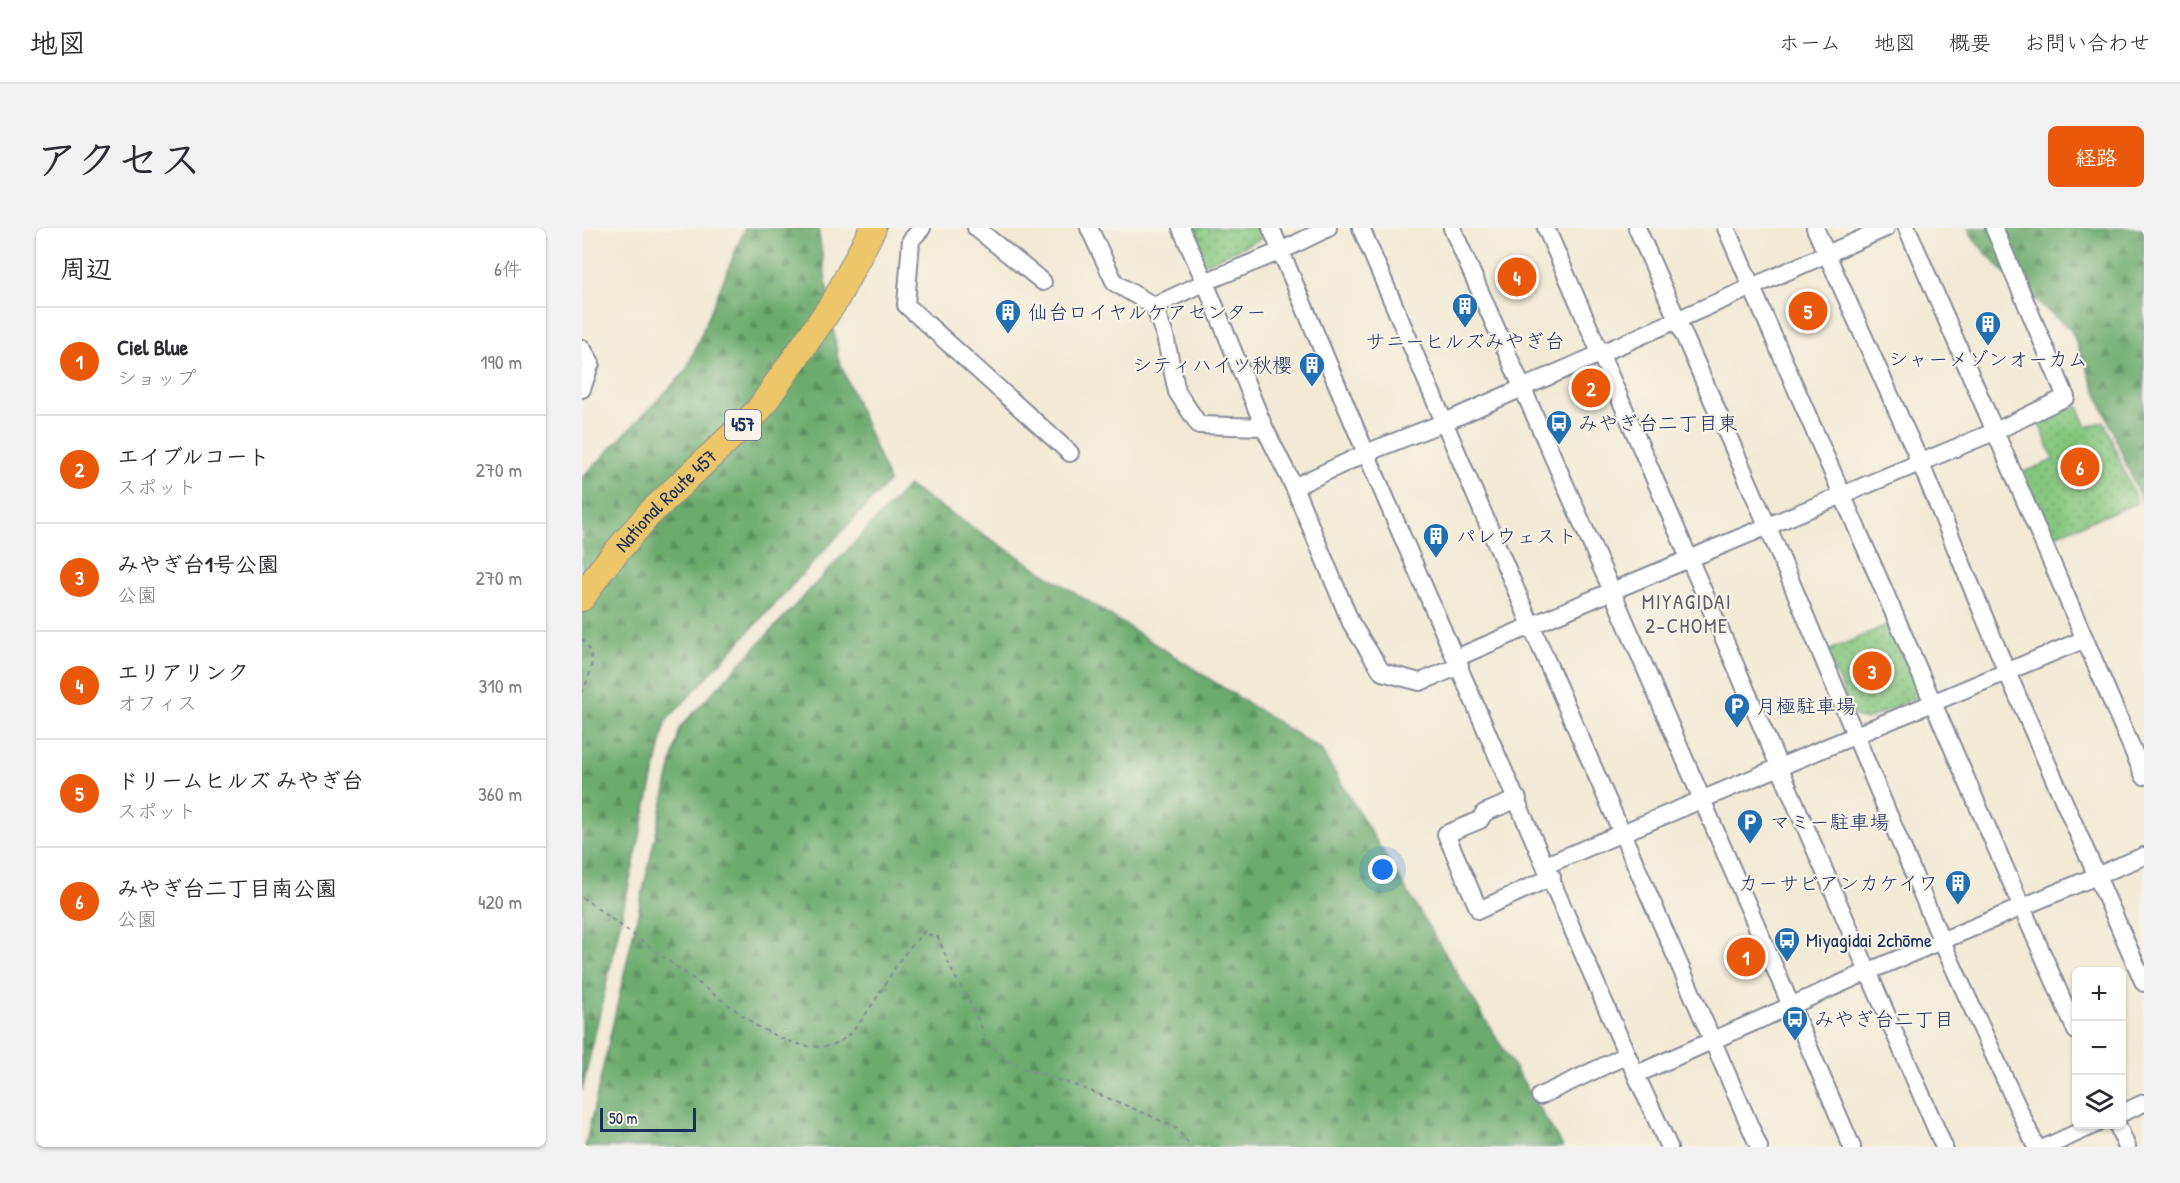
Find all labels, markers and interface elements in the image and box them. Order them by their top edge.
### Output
text: 地図 [30,24,86,62]
text: ホーム [1779,28,1841,57]
text: 地図 [1874,28,1916,57]
text: 概要 [1949,28,1991,57]
text: お問い合わせ [2024,28,2150,57]
button: 経路 [2048,126,2144,187]
text: アクセス [36,130,201,187]
text: 周辺 [60,251,112,286]
pin: 4 [1498,254,1536,300]
text: 6件 [494,255,522,282]
pin: 5 [1788,288,1828,334]
building icon: サニーヒルズみやぎ台 [1450,291,1480,329]
building icon: 仙台ロイヤルケアセンター [993,297,1023,335]
place label: 仙台ロイヤルケアセンター [1028,298,1266,325]
building icon: シャーメゾンオーカム [1973,309,2003,347]
place label: サニーヒルズみやぎ台 [1365,327,1565,354]
text: Ciel Blue [117,332,188,362]
place label: シャーメゾンオーカム [1888,345,2088,372]
text: 1 [76,348,83,375]
text: 190 m [480,348,522,375]
building icon: シティハイツ秋櫻 [1297,350,1327,388]
place label: シティハイツ秋櫻 [1132,351,1292,378]
text: ショップ [117,364,196,391]
pin: 2 [1572,366,1610,410]
bus stop icon: みやぎ台二丁目東 [1544,408,1574,446]
place label: みやぎ台二丁目東 [1578,409,1738,436]
road number: 457 [725,410,761,440]
text: エイブルコート [117,441,270,471]
street label: National Route 457 [608,443,723,558]
pin: 6 [2060,444,2100,490]
text: 2 [75,456,84,483]
text: 270 m [476,456,522,483]
text: スポット [117,473,197,500]
building icon: パレウェスト [1421,521,1451,559]
place label: パレウェスト [1456,522,1578,549]
text: みやぎ台1号公園 [117,549,279,579]
text: 3 [75,564,84,591]
text: 270 m [476,564,522,591]
text: 公園 [117,581,157,608]
district label: MIYAGIDAI 2-CHOME [1642,587,1732,640]
pin: 3 [1852,648,1892,694]
text: エリアリンク [117,657,249,687]
text: 4 [76,672,83,699]
text: 310 m [479,672,522,699]
text: オフィス [117,689,197,716]
parking icon: 月極駐車場 [1722,691,1752,729]
place label: 月極駐車場 [1756,692,1856,719]
text: ドリームヒルズ みやぎ台 [117,765,364,795]
text: 5 [75,780,84,807]
text: 360 m [478,780,522,807]
text: スポット [117,797,197,824]
parking icon: マミー駐車場 [1735,807,1765,845]
place label: マミー駐車場 [1770,808,1890,835]
your location [1368,855,1397,884]
building icon: カーサビアンカケイワ [1943,868,1973,906]
place label: カーサビアンカケイワ [1738,869,1938,896]
text: みやぎ台二丁目南公園 [117,873,337,903]
text: 6 [76,888,83,915]
text: 420 m [478,888,522,915]
text: 公園 [117,905,157,932]
bus stop icon: Miyagidai 2chōme [1772,925,1802,963]
place label: Miyagidai 2chōme [1806,926,1932,953]
pin: 1 [1726,934,1766,980]
map controls [2072,967,2126,1129]
button: + [2072,967,2126,1021]
bus stop icon: みやぎ台二丁目 [1780,1004,1810,1042]
place label: みやぎ台二丁目 [1814,1005,1954,1032]
button: − [2072,1021,2126,1075]
button: layers [2072,1075,2126,1129]
scale bar [600,1105,696,1132]
text: 50 m [609,1107,638,1129]

